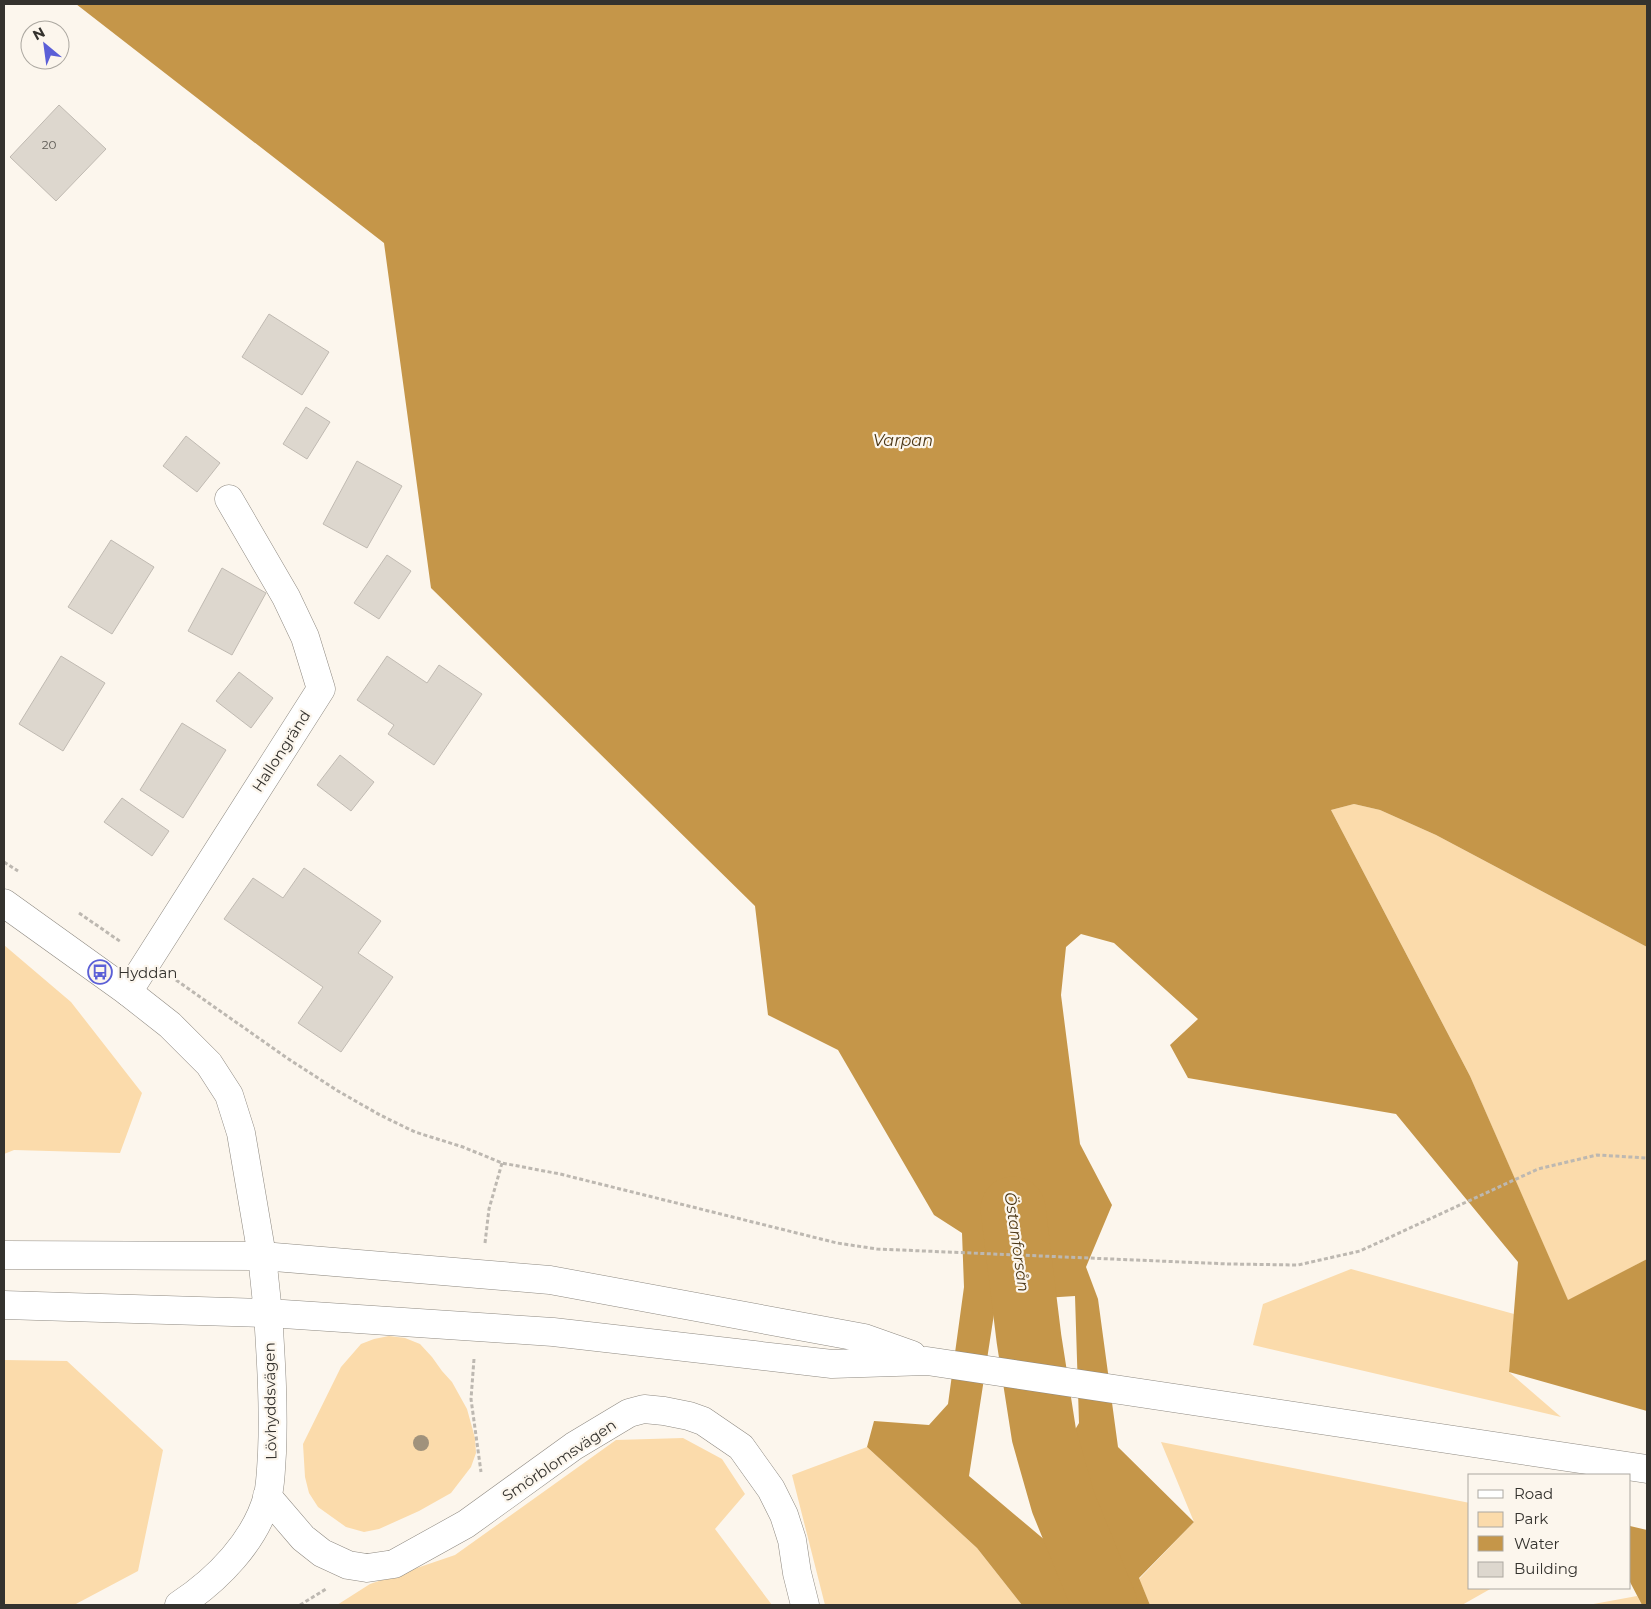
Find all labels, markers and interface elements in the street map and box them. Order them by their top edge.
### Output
north arrow [20,20,70,70]
text: N [29,23,48,44]
house number: 20 [42,137,56,152]
water label: Varpan [873,431,933,450]
street label: Hallongränd [248,707,314,795]
bus stop icon: Hyddan [87,959,113,985]
place label: Hyddan [118,963,177,982]
water label: Östanforsån [1001,1191,1034,1293]
street label: Lövhyddsvägen [259,1342,281,1460]
street label: Smörblomsvägen [498,1415,620,1505]
legend [1468,1474,1631,1589]
text: Road [1514,1484,1553,1503]
text: Park [1514,1509,1548,1528]
text: Water [1514,1534,1560,1553]
text: Building [1514,1559,1578,1578]

